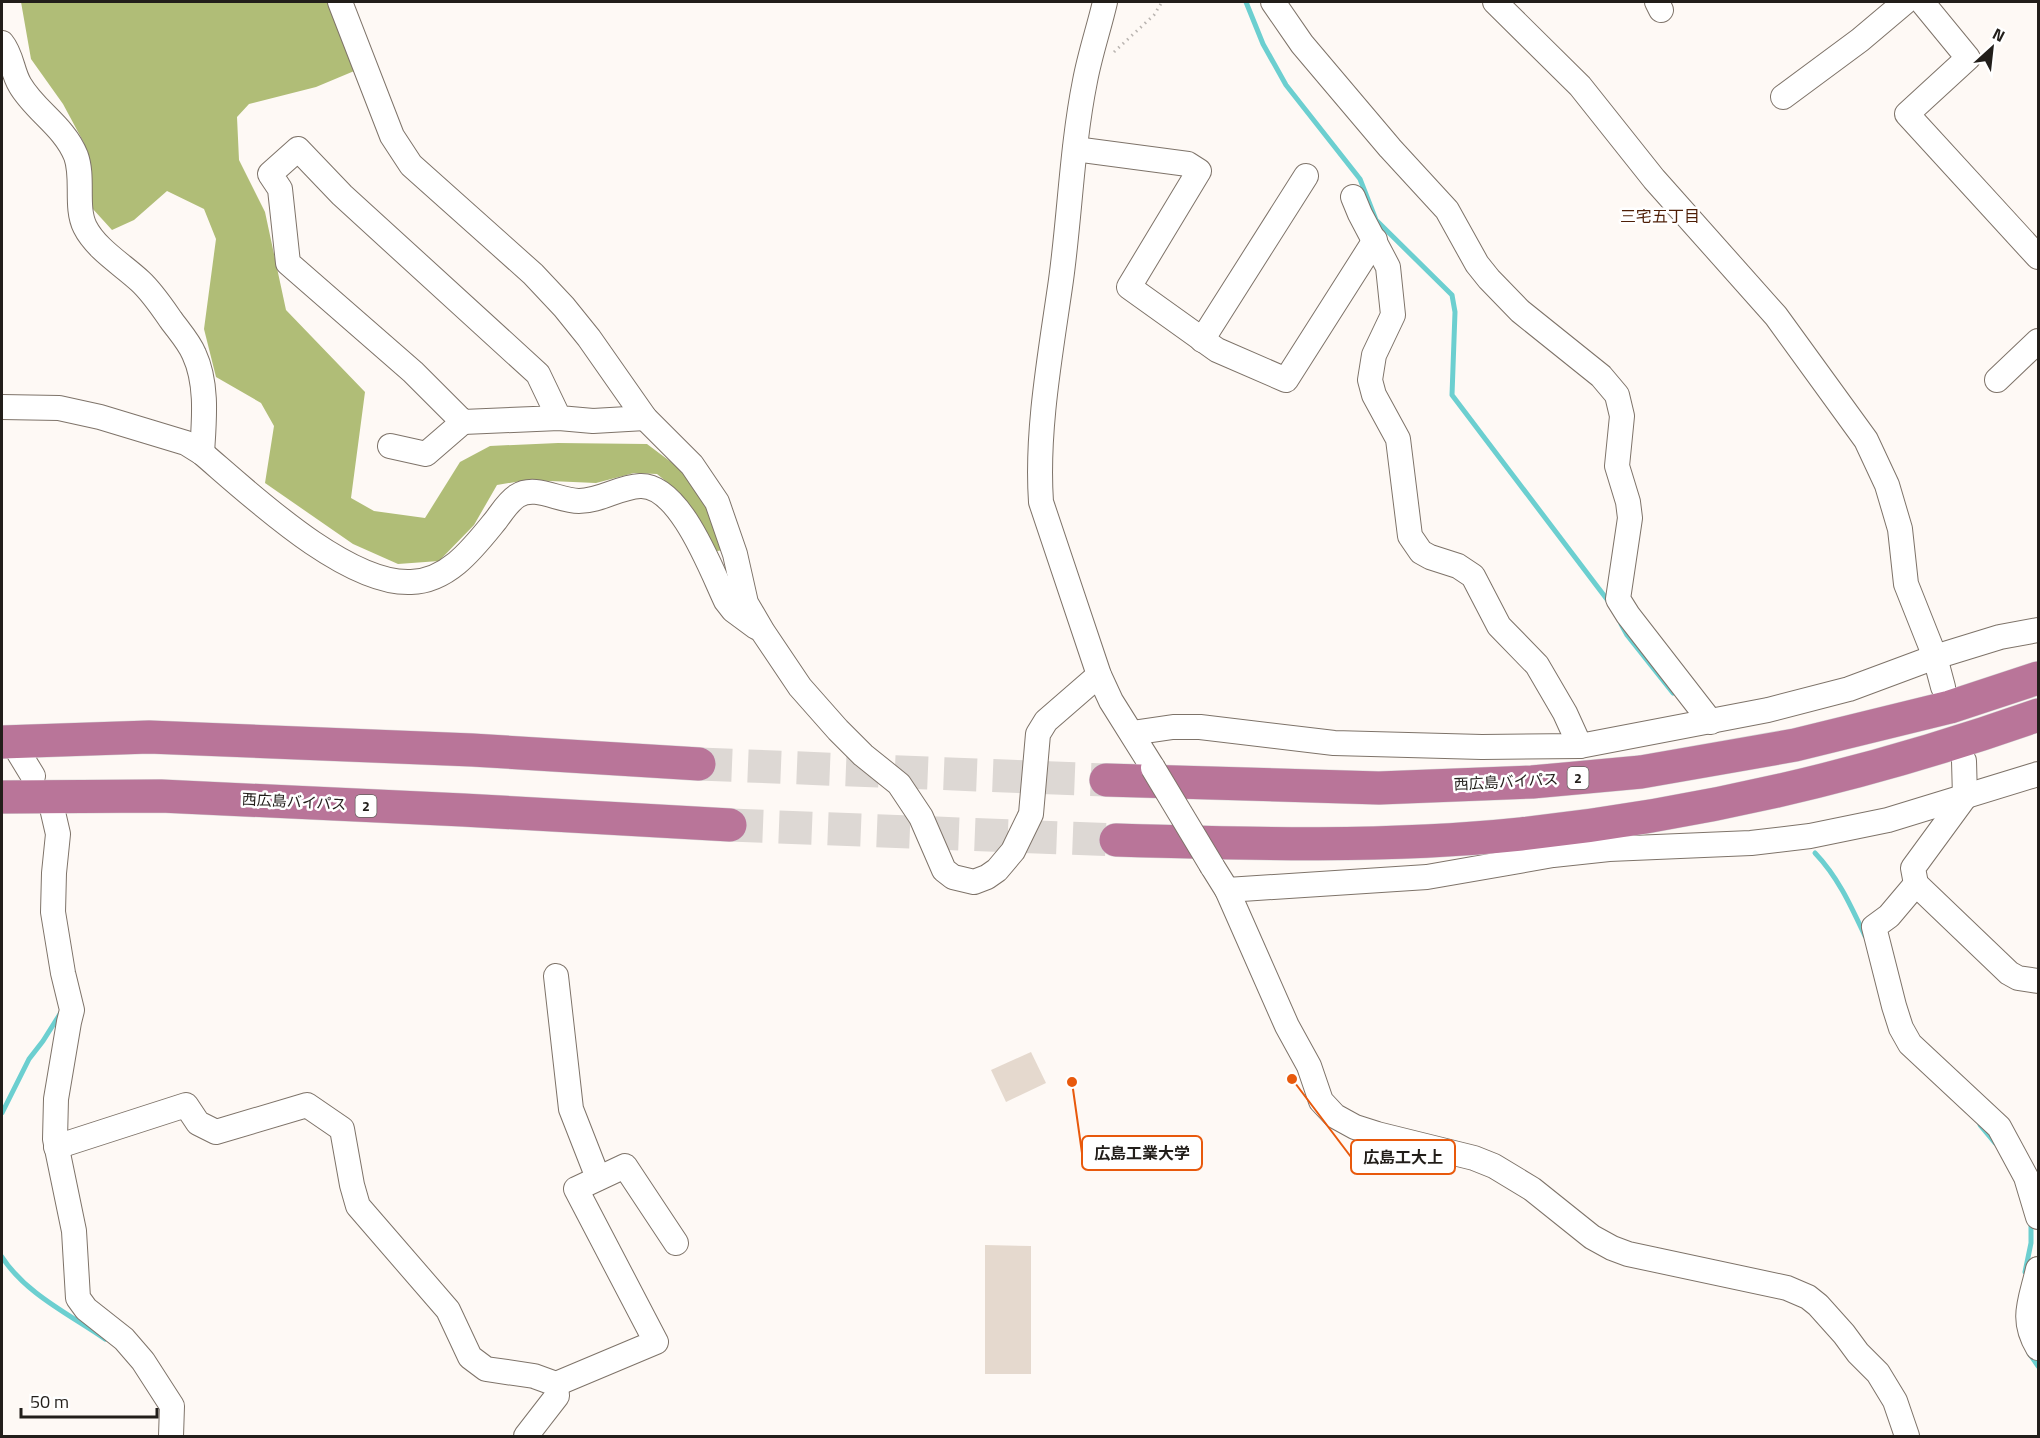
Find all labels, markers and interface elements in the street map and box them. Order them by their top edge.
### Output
north arrow [1962,18,2022,78]
text: N [1988,21,2009,48]
district label: 三宅五丁目 [1620,204,1700,228]
street label: 西広島バイパス [1453,767,1559,796]
road number: 2 [1568,767,1588,789]
street label: 西広島バイパス [241,787,347,816]
road number: 2 [356,795,376,817]
callout: 広島工業大学 [1082,1136,1202,1170]
callout: 広島工大上 [1351,1140,1455,1174]
text: 広島工業大学 [1094,1141,1190,1165]
text: 広島工大上 [1363,1145,1443,1169]
scale bar [21,1381,158,1419]
text: 50 m [30,1388,69,1415]

